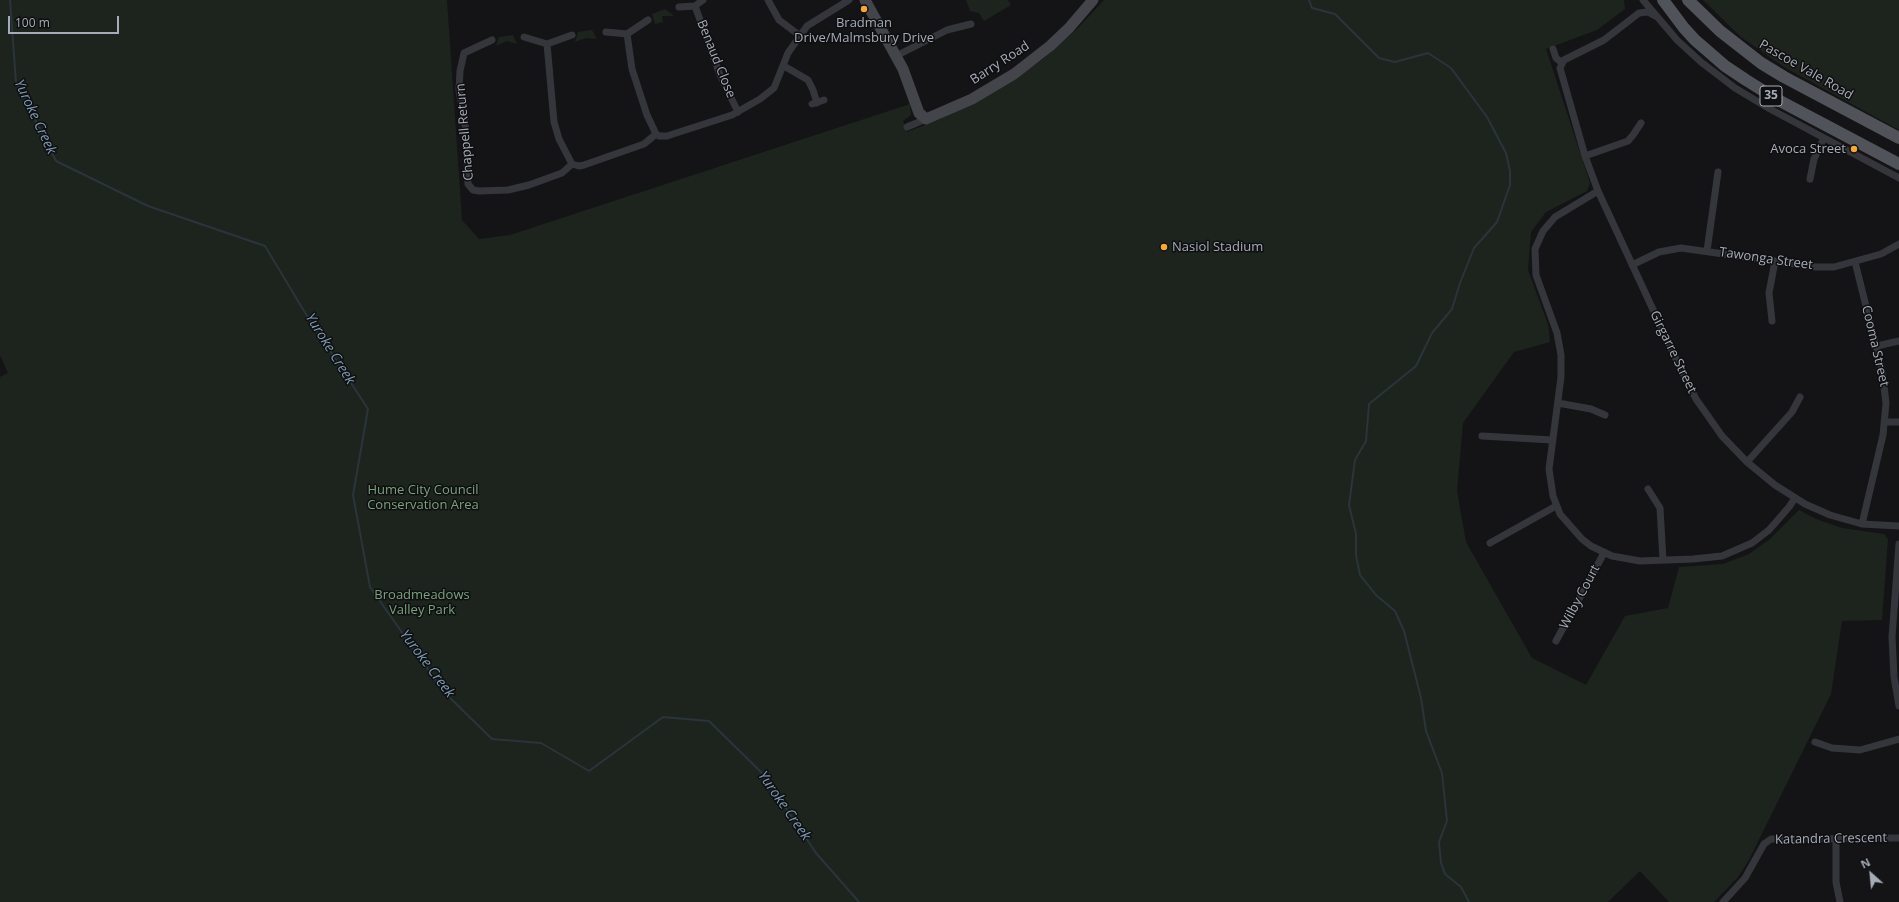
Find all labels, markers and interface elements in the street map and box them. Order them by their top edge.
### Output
marker: Bradman Drive/Malmsbury Drive [859,4,869,14]
scale bar [10,8,121,34]
text: 100 m [15,14,50,31]
place label: Bradman Drive/Malmsbury Drive [794,15,934,46]
street label: Benaud Close [693,18,739,100]
street label: Pascoe Vale Road [1756,37,1856,103]
street label: Barry Road [968,38,1032,88]
water label: Yuroke Creek [10,77,60,157]
street label: Chappell Return [453,83,477,181]
road number: 35 [1760,86,1782,106]
place label: Avoca Street [1770,141,1846,157]
marker: Avoca Street [1849,144,1859,154]
place label: Nasiol Stadium [1172,239,1263,255]
marker: Nasiol Stadium [1159,242,1169,252]
street label: Tawonga Street [1718,245,1814,273]
street label: Cooma Street [1858,304,1892,388]
street label: Girgarre Street [1646,308,1700,396]
water label: Yuroke Creek [302,310,358,388]
park label: Hume City Council Conservation Area [367,482,479,513]
street label: Wilby Court [1557,562,1603,632]
park label: Broadmeadows Valley Park [374,587,470,618]
water label: Yuroke Creek [396,627,458,701]
water label: Yuroke Creek [754,768,814,844]
street label: Katandra Crescent [1775,830,1887,848]
north arrow [1851,854,1891,894]
text: N [1858,854,1873,872]

